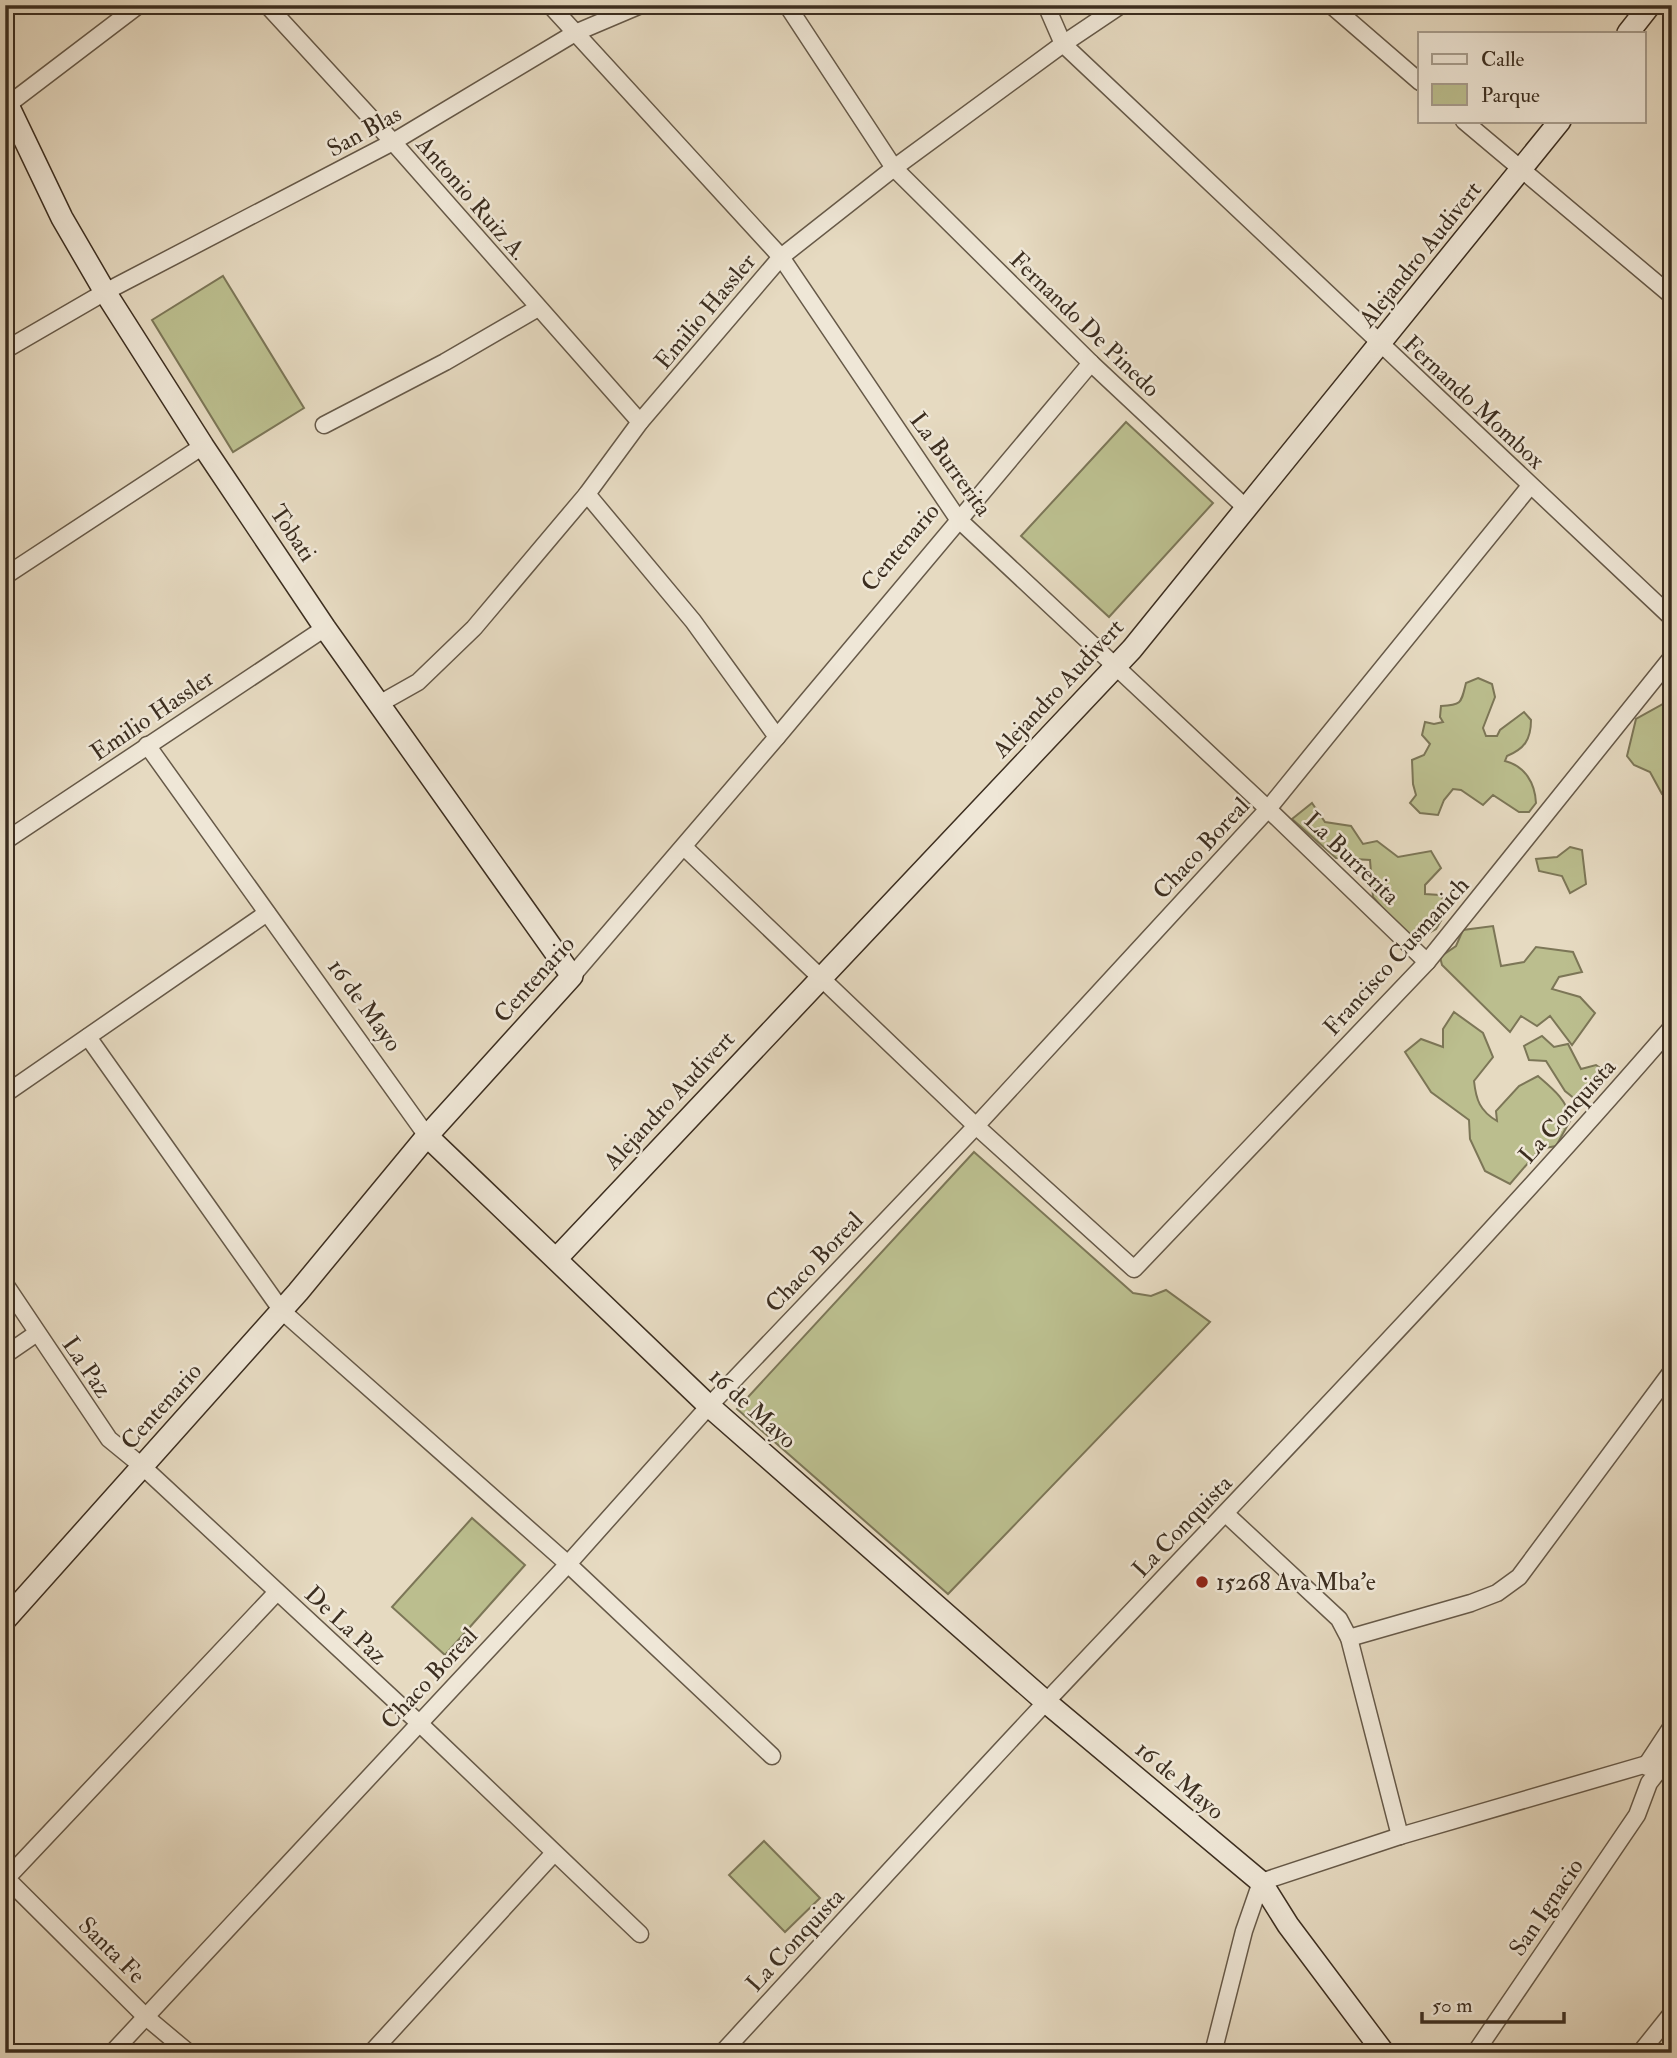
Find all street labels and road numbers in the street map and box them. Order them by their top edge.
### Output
street label: San Blas [322,98,407,165]
street label: Antonio Ruiz A. [409,129,534,267]
street label: Alejandro Audivert [1351,175,1489,334]
street label: Fernando De Pinedo [1003,245,1166,404]
street label: Emilio Hassler [648,247,763,376]
street label: Fernando Mombox [1396,329,1551,476]
street label: La Burrerita [902,406,999,523]
street label: Centenario [854,497,947,598]
street label: Tobati [262,499,323,568]
street label: Alejandro Audivert [985,612,1131,765]
street label: Emilio Hassler [85,663,220,768]
street label: Chaco Boreal [1146,791,1256,906]
street label: La Burrerita [1297,805,1407,912]
street label: Francisco Cusmanich [1317,870,1476,1042]
street label: Centenario [487,929,582,1029]
street label: 16 de Mayo [321,953,409,1058]
street label: Alejandro Audivert [596,1024,742,1177]
street label: La Conquista [1512,1051,1623,1170]
street label: Chaco Boreal [759,1205,870,1319]
street label: La Paz [55,1331,118,1404]
street label: Centenario [114,1356,209,1456]
street label: 16 de Mayo [702,1361,803,1456]
street label: La Conquista [1126,1468,1240,1584]
street label: De La Paz [298,1579,394,1672]
street label: Chaco Boreal [374,1621,484,1736]
street label: 16 de Mayo [1129,1734,1231,1827]
street label: San Ignacio [1502,1852,1591,1962]
street label: La Conquista [739,1881,852,1999]
street label: Santa Fe [71,1910,152,1991]

